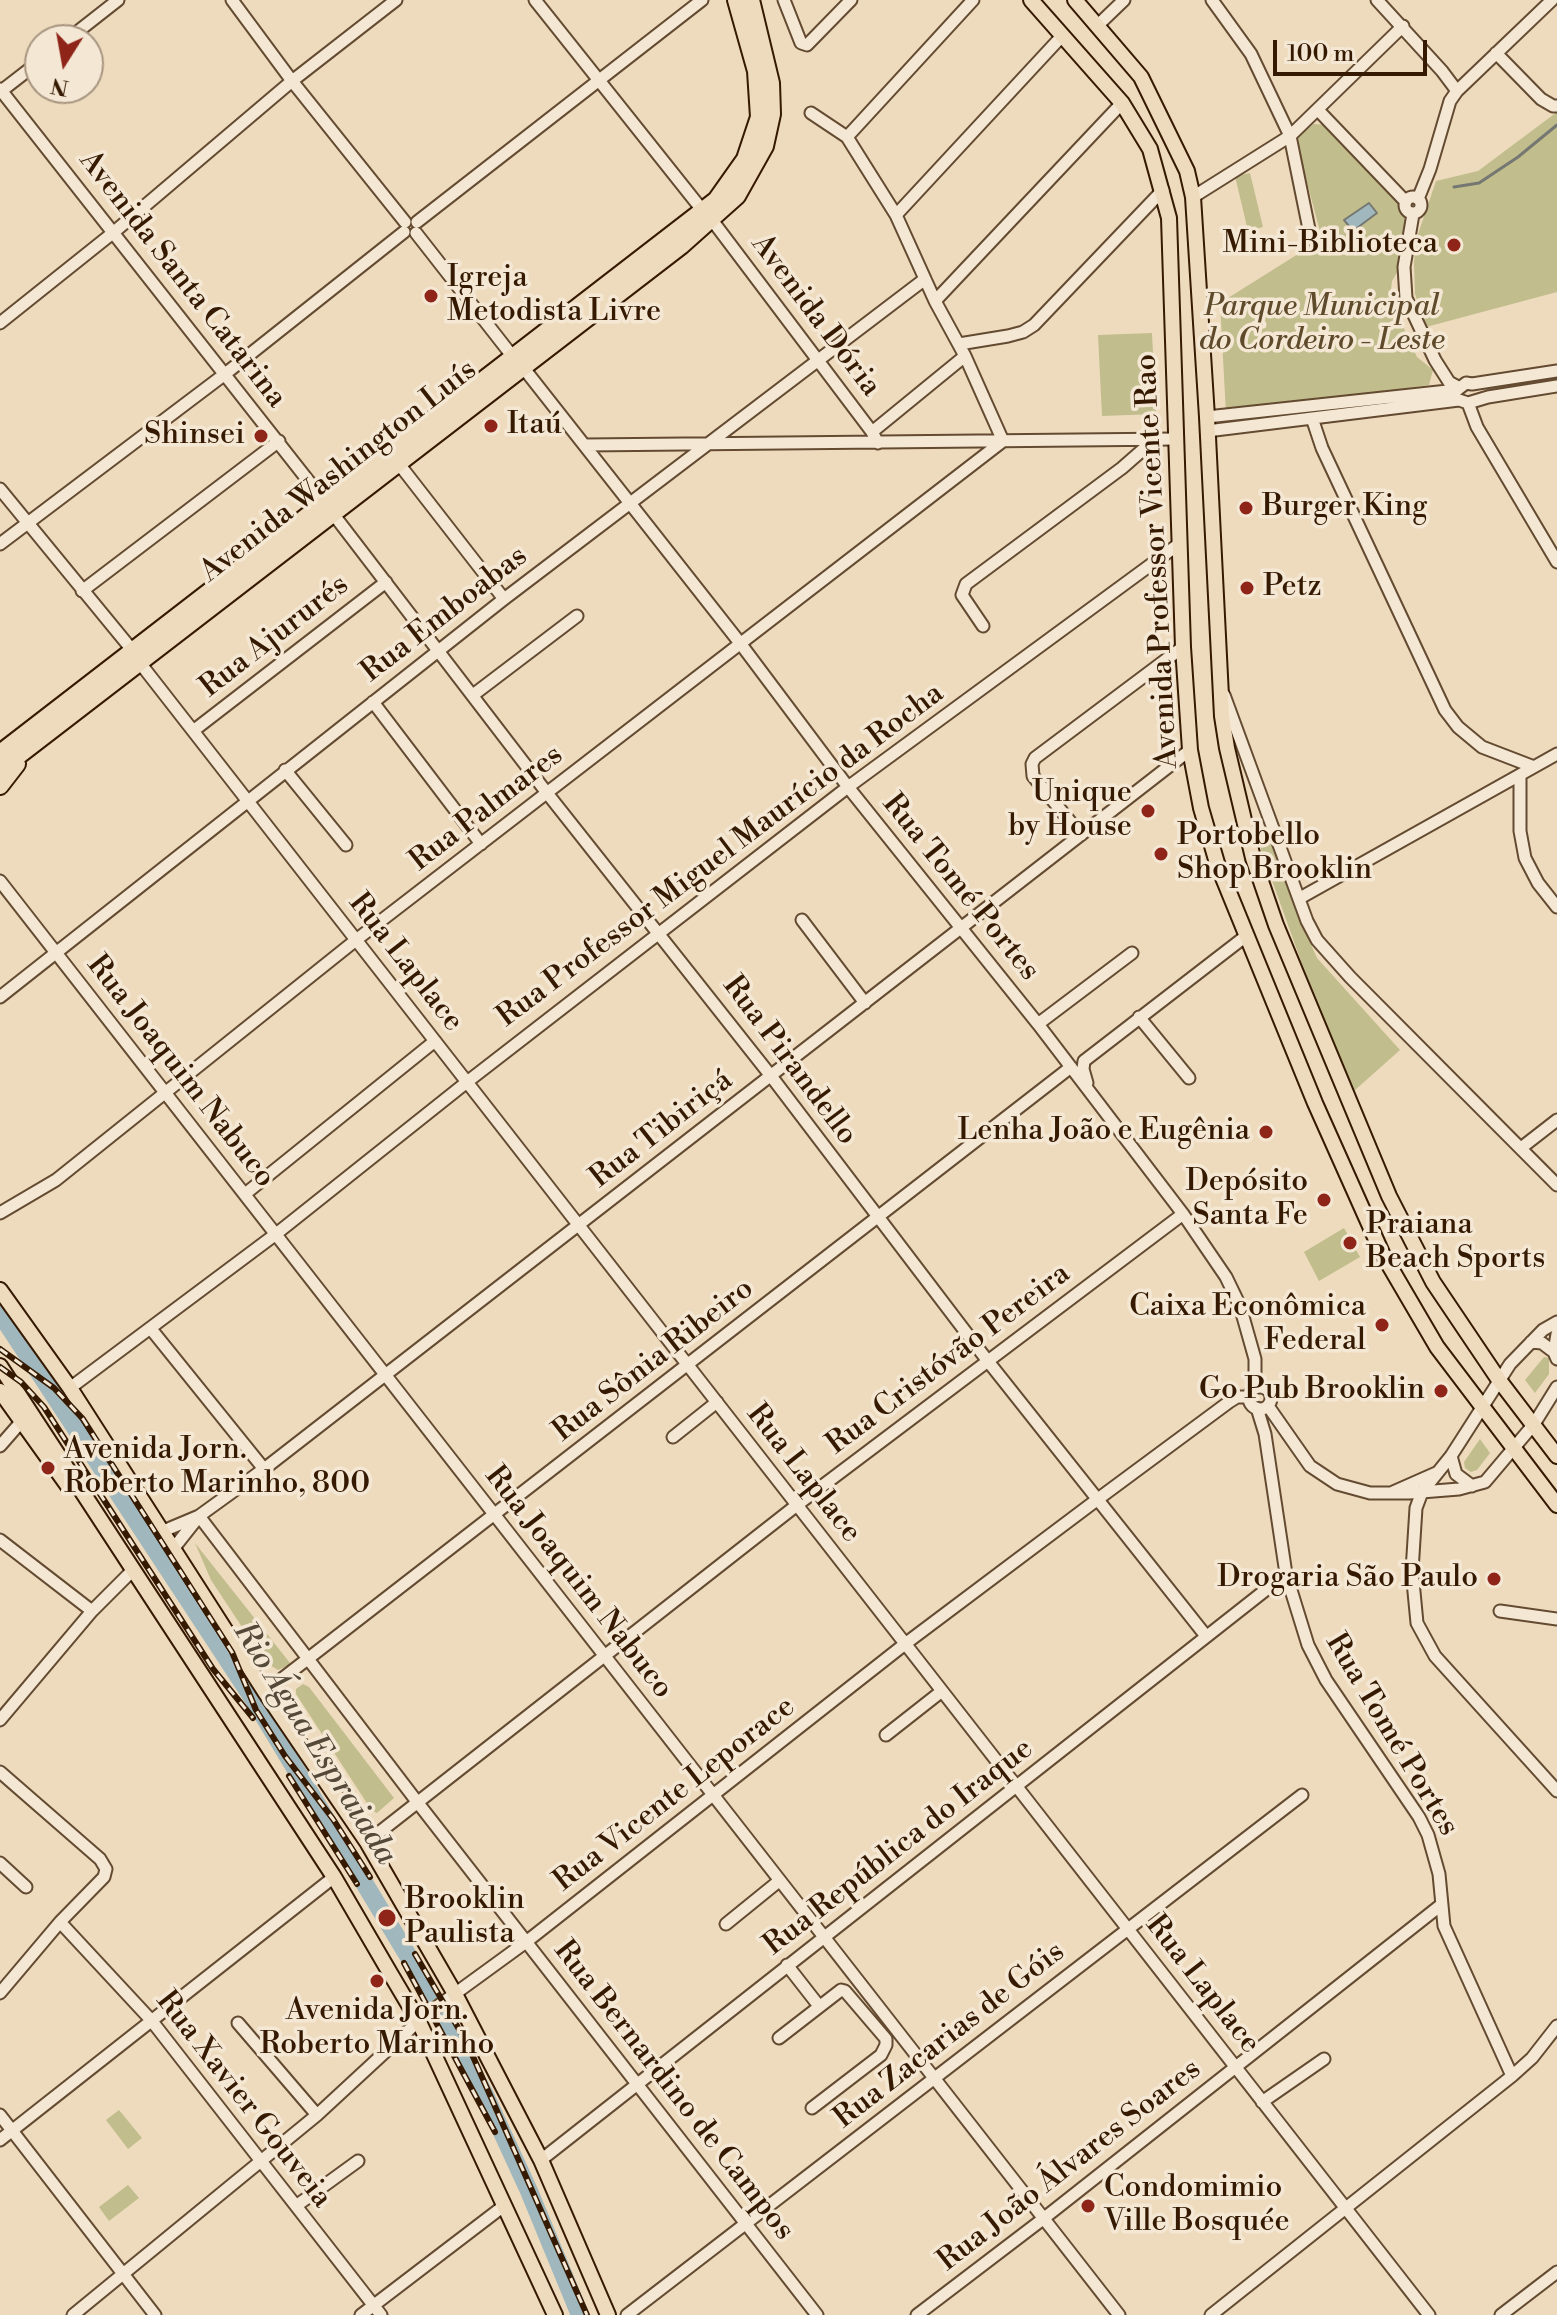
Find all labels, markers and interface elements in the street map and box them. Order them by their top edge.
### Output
north arrow [24,24,104,104]
scale bar [1277,24,1431,74]
text: 100 m [1287,39,1354,69]
text: N [49,71,71,101]
street label: Avenida Santa Catarina [70,144,294,416]
place label: Mini-Biblioteca [1223,227,1438,263]
street label: Avenida Dória [742,228,888,404]
marker: Mini-Biblioteca [1445,236,1463,254]
place label: Igreja Metodista Livre [447,261,661,332]
marker: Igreja Metodista Livre [422,287,440,305]
park label: Parque Municipal do Cordeiro - Leste [1199,290,1445,360]
street label: Avenida Washington Luís [194,353,484,591]
street label: Avenida Professor Vicente Rao [1129,353,1187,769]
place label: Itaú [507,408,562,444]
marker: Itaú [482,417,500,435]
place label: Shinsei [144,418,245,454]
marker: Shinsei [252,427,270,445]
place label: Burger King [1262,490,1428,526]
marker: Burger King [1237,499,1255,517]
street label: Rua Emboabas [355,539,535,691]
street label: Rua Ajururés [194,568,356,706]
place label: Petz [1263,570,1322,606]
marker: Petz [1238,579,1256,597]
street label: Rua Professor Miguel Maurício da Rocha [491,676,951,1036]
street label: Rua Palmares [403,738,571,880]
place label: Unique by House [1008,776,1132,846]
street label: Rua Tomé Portes [874,787,1046,989]
marker: Unique by House [1139,802,1157,820]
place label: Portobello Shop Brooklin [1177,819,1372,890]
marker: Portobello Shop Brooklin [1152,845,1170,863]
street label: Rua Laplace [340,887,470,1039]
street label: Rua Joaquim Nabuco [78,949,282,1195]
street label: Rua Pirandello [714,969,864,1153]
street label: Rua Tibiriçá [584,1063,740,1197]
place label: Lenha João e Eugênia [958,1114,1250,1150]
marker: Lenha João e Eugênia [1257,1123,1275,1141]
place label: Depósito Santa Fe [1186,1165,1308,1236]
marker: Depósito Santa Fe [1315,1191,1333,1209]
place label: Praiana Beach Sports [1366,1208,1545,1278]
marker: Praiana Beach Sports [1341,1234,1359,1252]
street label: Rua Cristóvão Pereira [820,1257,1078,1463]
street label: Rua Sônia Ribeiro [547,1272,761,1450]
place label: Caixa Econômica Federal [1129,1290,1366,1360]
marker: Caixa Econômica Federal [1373,1316,1391,1334]
place label: Go Pub Brooklin [1199,1373,1425,1409]
marker: Go Pub Brooklin [1432,1382,1450,1400]
street label: Rua Laplace [738,1398,868,1550]
place label: Avenida Jorn. Roberto Marinho, 800 [64,1433,370,1504]
marker: Avenida Jorn. Roberto Marinho, 800 [39,1459,57,1477]
street label: Rua Joaquim Nabuco [476,1460,680,1706]
place label: Drogaria São Paulo [1217,1561,1478,1597]
marker: Drogaria São Paulo [1485,1570,1503,1588]
water label: Rio Água Espraiada [224,1615,404,1873]
street label: Rua Tomé Portes [1316,1627,1466,1843]
street label: Rua Vicente Leporace [547,1690,803,1900]
street label: Rua República do Iraque [757,1732,1041,1964]
place label: Brooklin Paulista [405,1883,525,1954]
marker: Brooklin Paulista [376,1907,398,1929]
street label: Rua Laplace [1137,1909,1267,2061]
street label: Rua Bernardino de Campos [545,1934,801,2248]
street label: Rua Zacarias de Góis [828,1935,1072,2137]
marker: Avenida Jorn. Roberto Marinho [368,1972,386,1990]
street label: Rua Xavier Gouveia [147,1984,339,2216]
place label: Avenida Jorn. Roberto Marinho [260,1994,494,2064]
street label: Rua João Álvares Soares [931,2052,1209,2280]
place label: Condomimio Ville Bosquée [1104,2171,1290,2242]
marker: Condomimio Ville Bosquée [1079,2197,1097,2215]

